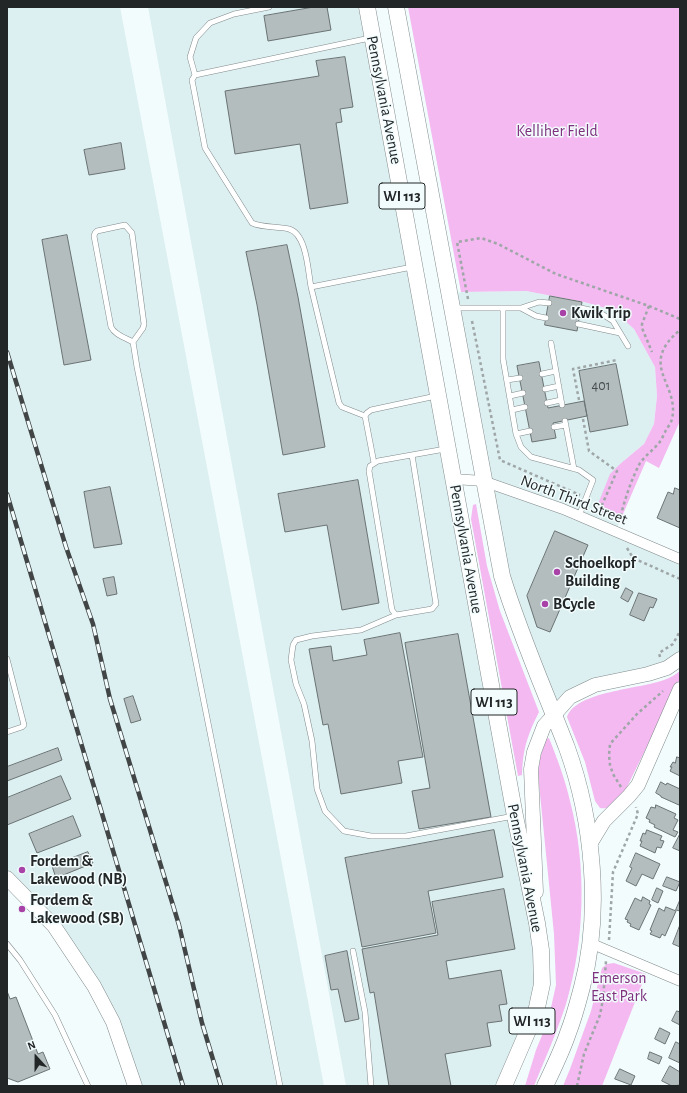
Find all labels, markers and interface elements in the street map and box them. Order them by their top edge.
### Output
street label: Pennsylvania Avenue [362,34,406,166]
park label: Kelliher Field [516,121,598,141]
road number: WI 113 [379,183,425,209]
place label: Kwik Trip [571,303,631,323]
marker: Kwik Trip [558,308,568,318]
house number: 401 [592,378,610,394]
street label: North Third Street [518,471,630,529]
street label: Pennsylvania Avenue [445,483,487,615]
place label: Schoelkopf Building [565,553,636,591]
marker: Schoelkopf Building [552,567,562,577]
place label: BCycle [553,594,595,614]
marker: BCycle [540,599,550,609]
road number: WI 113 [471,689,517,715]
street label: Pennsylvania Avenue [503,802,547,934]
place label: Fordem & Lakewood (NB) [30,851,127,889]
marker: Fordem & Lakewood (NB) [17,865,27,875]
place label: Fordem & Lakewood (SB) [30,890,124,928]
marker: Fordem & Lakewood (SB) [17,904,27,914]
park label: Emerson East Park [591,968,647,1006]
road number: WI 113 [509,1008,555,1034]
north arrow [16,1037,56,1077]
text: N [26,1039,37,1052]

